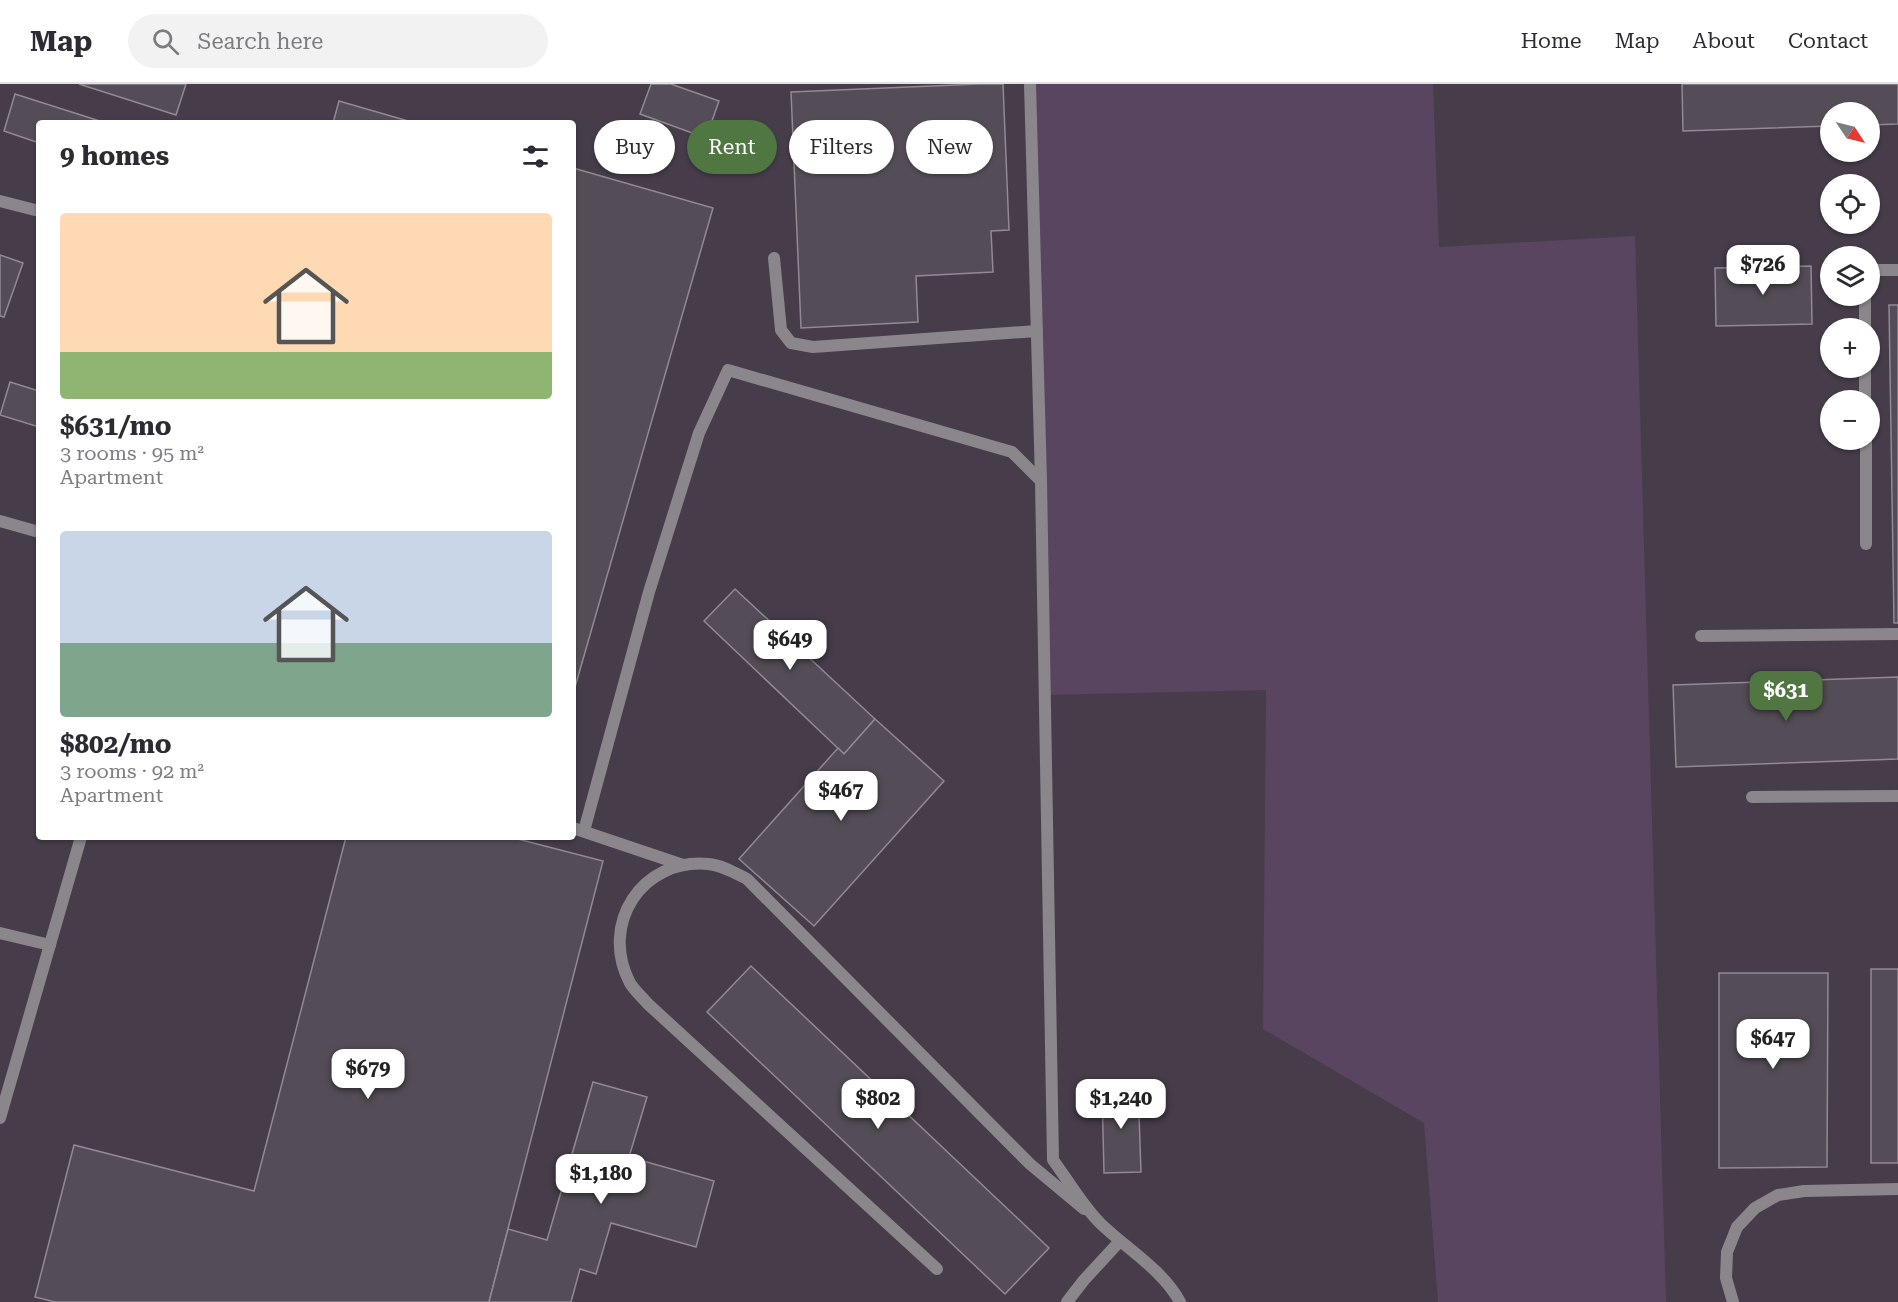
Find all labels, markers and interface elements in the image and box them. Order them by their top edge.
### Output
search box [128,14,548,68]
text: Map [30,25,92,58]
icon: search [149,25,182,58]
text: Search here [197,29,323,54]
text: Home [1521,29,1582,53]
text: Map [1615,29,1660,53]
text: About [1693,29,1755,53]
text: Contact [1788,29,1868,53]
north arrow [1820,102,1880,162]
map controls [1820,102,1880,450]
chip: Buy [594,120,675,174]
chip: Rent [687,120,777,174]
chip: Filters [789,120,894,174]
chip: New [906,120,993,174]
icon: filters [519,140,552,173]
text: 9 homes [60,141,169,171]
button: locate [1820,174,1880,234]
pin: $726 [1727,245,1799,296]
button: layers [1820,246,1880,306]
icon: home [252,252,360,360]
text: $726 [1741,252,1785,276]
button: + [1820,318,1880,378]
button: − [1820,390,1880,450]
text: $631/mo [60,411,172,441]
text: 3 rooms · 95 m² [60,441,204,465]
text: Apartment [60,465,163,489]
icon: home [252,570,360,678]
pin: $649 [754,620,826,671]
text: $649 [768,627,812,651]
pin: $631 [1750,671,1822,722]
text: $631 [1764,678,1808,702]
text: $802/mo [60,729,172,759]
text: 3 rooms · 92 m² [60,759,204,783]
pin: $467 [805,771,877,822]
text: $467 [819,778,863,802]
text: Apartment [60,783,163,807]
pin: $647 [1737,1019,1809,1070]
text: $647 [1751,1026,1795,1050]
pin: $679 [332,1049,404,1100]
text: $679 [346,1056,390,1080]
pin: $802 [842,1079,914,1130]
pin: $1,240 [1072,1079,1170,1130]
text: $802 [856,1086,900,1110]
text: $1,240 [1090,1086,1152,1110]
pin: $1,180 [552,1154,650,1205]
text: $1,180 [570,1161,632,1185]

